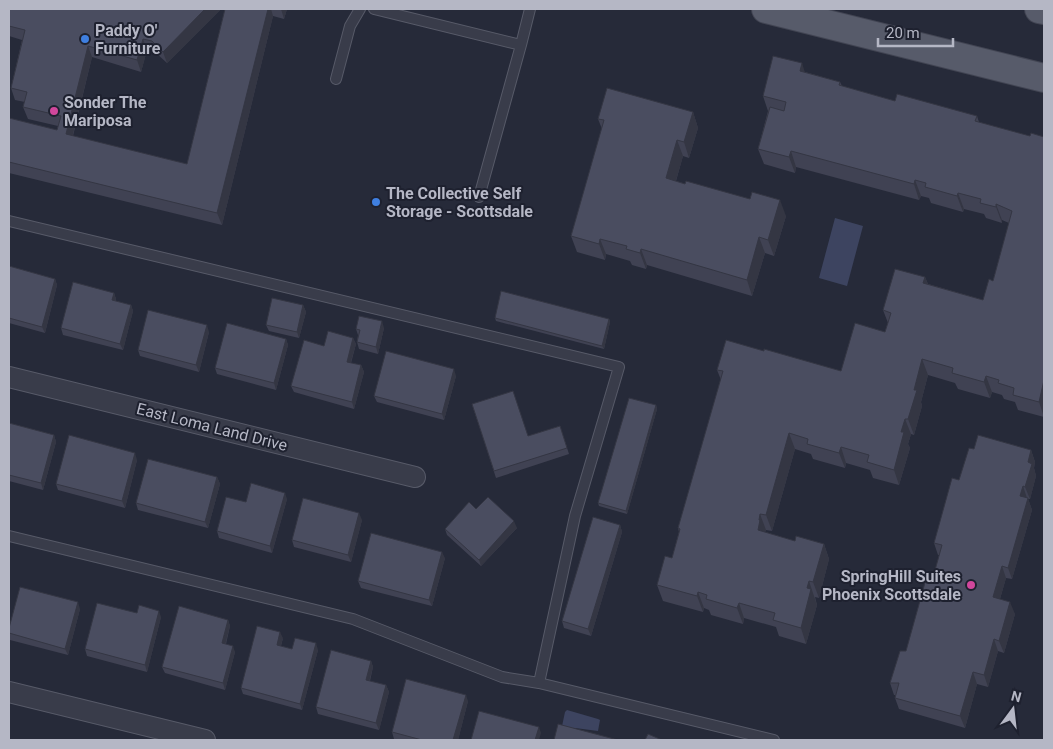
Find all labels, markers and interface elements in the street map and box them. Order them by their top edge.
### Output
scale bar [878,15,953,47]
place label: Paddy O' Furniture [95,21,161,58]
text: 20 m [886,24,920,42]
marker: Paddy O' Furniture [79,33,91,45]
place label: Sonder The Mariposa [64,93,147,130]
marker: Sonder The Mariposa [48,105,60,117]
place label: The Collective Self Storage - Scottsdale [386,184,533,221]
marker: The Collective Self Storage - Scottsdale [370,196,382,208]
street label: East Loma Land Drive [135,399,289,455]
place label: SpringHill Suites Phoenix Scottsdale [822,567,961,604]
marker: SpringHill Suites Phoenix Scottsdale [965,579,977,591]
north arrow [988,684,1038,734]
text: N [1010,687,1023,705]

